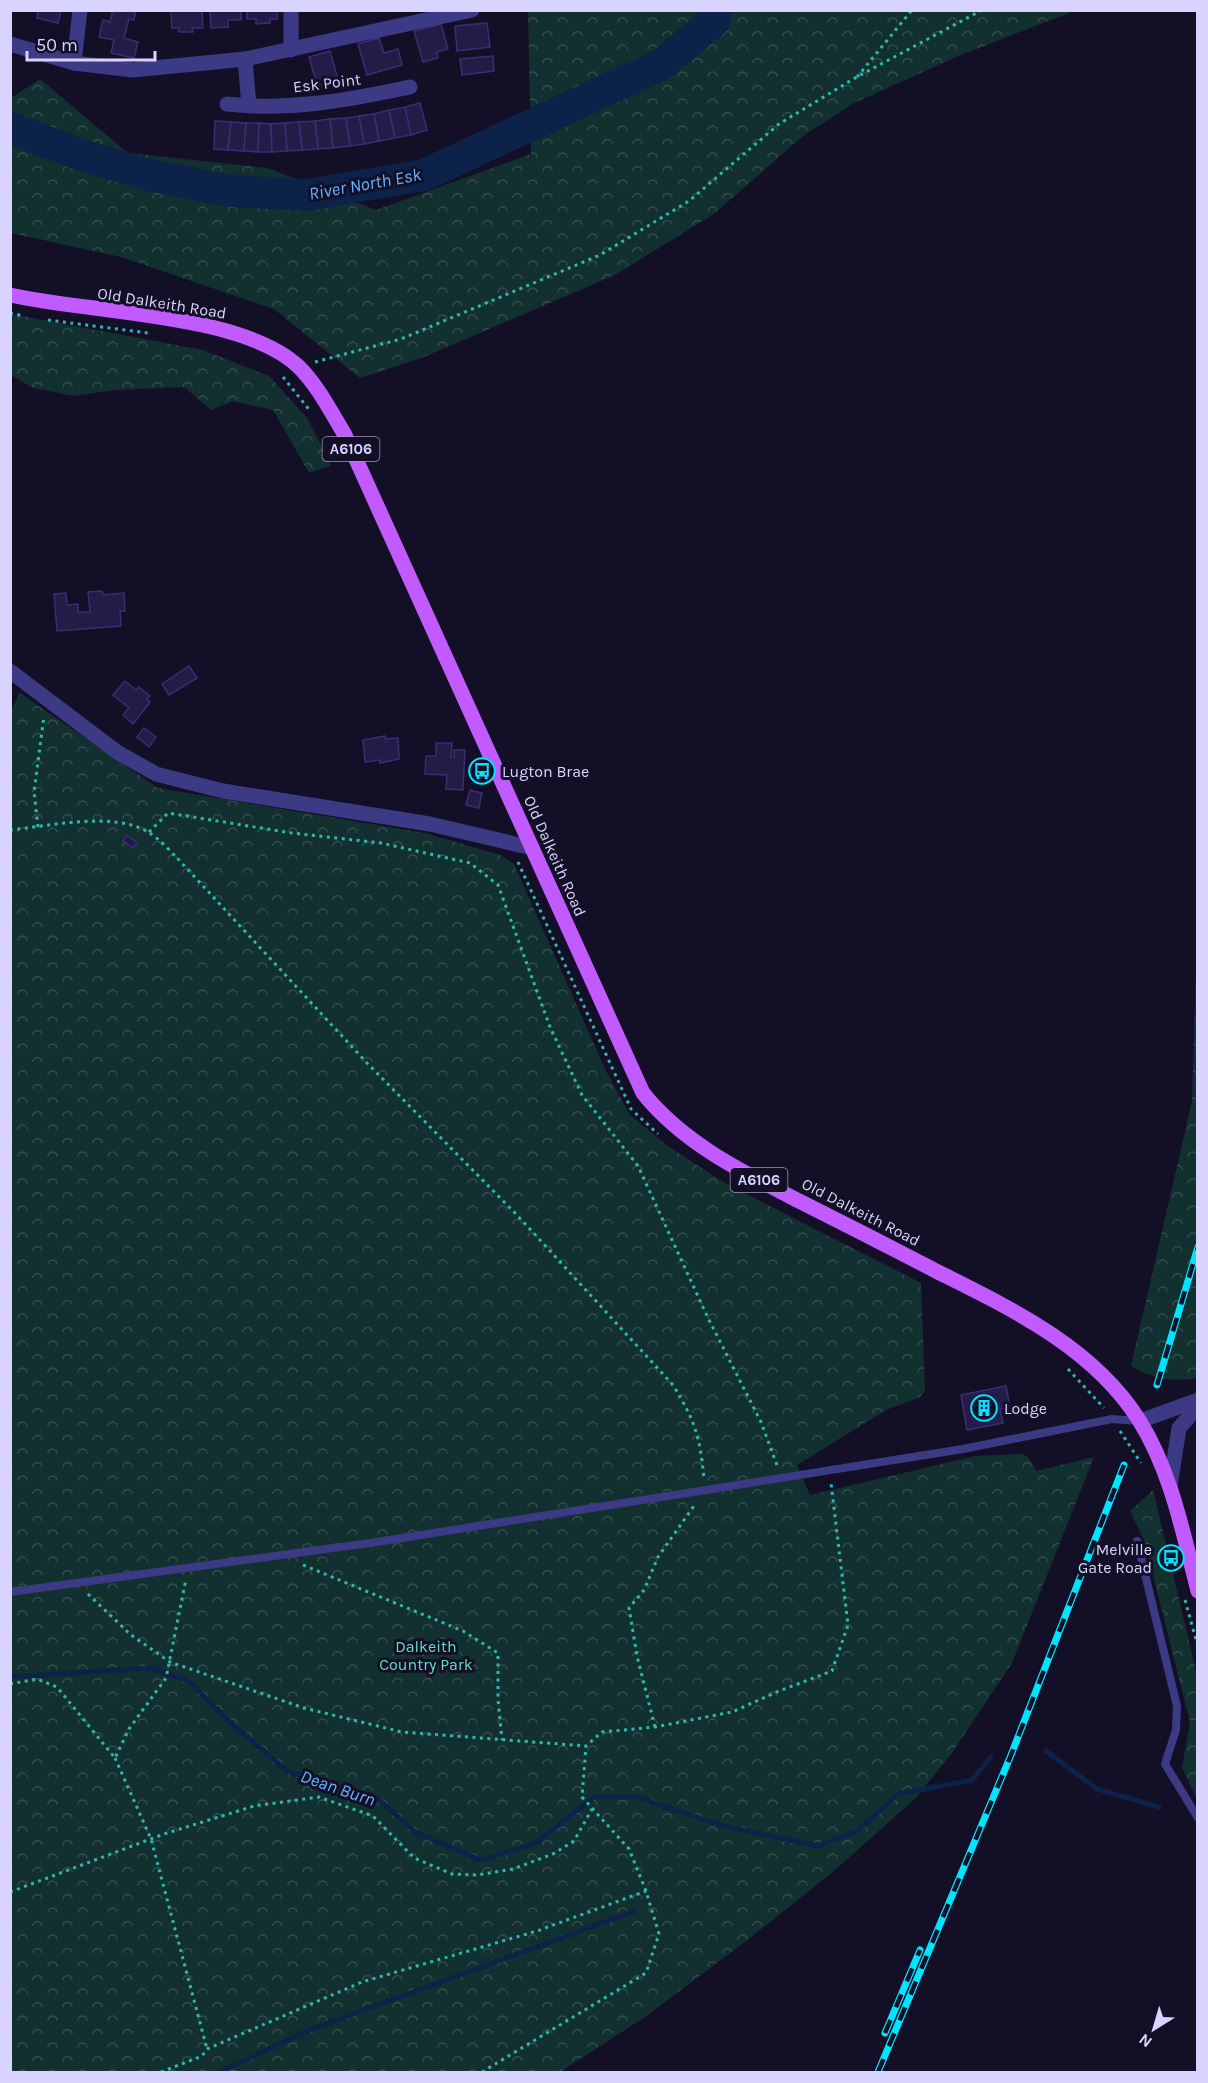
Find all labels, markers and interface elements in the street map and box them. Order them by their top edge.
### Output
scale bar [27,24,154,62]
text: 50 m [36,34,78,56]
street label: Esk Point [292,69,362,97]
water label: River North Esk [307,163,424,205]
street label: Old Dalkeith Road [96,283,228,323]
road number: A6106 [322,437,380,461]
bus stop icon: Lugton Brae [467,756,497,786]
place label: Lugton Brae [502,762,589,781]
street label: Old Dalkeith Road [520,793,590,919]
road number: A6106 [730,1168,788,1192]
street label: Old Dalkeith Road [799,1174,923,1250]
building icon: Lodge [969,1393,999,1423]
place label: Lodge [1004,1399,1047,1418]
place label: Melville Gate Road [1078,1540,1152,1577]
bus stop icon: Melville Gate Road [1156,1543,1186,1573]
park label: Dalkeith Country Park [379,1637,473,1674]
water label: Dean Burn [298,1765,378,1811]
north arrow [1124,1999,1184,2059]
text: N [1135,2030,1156,2052]

